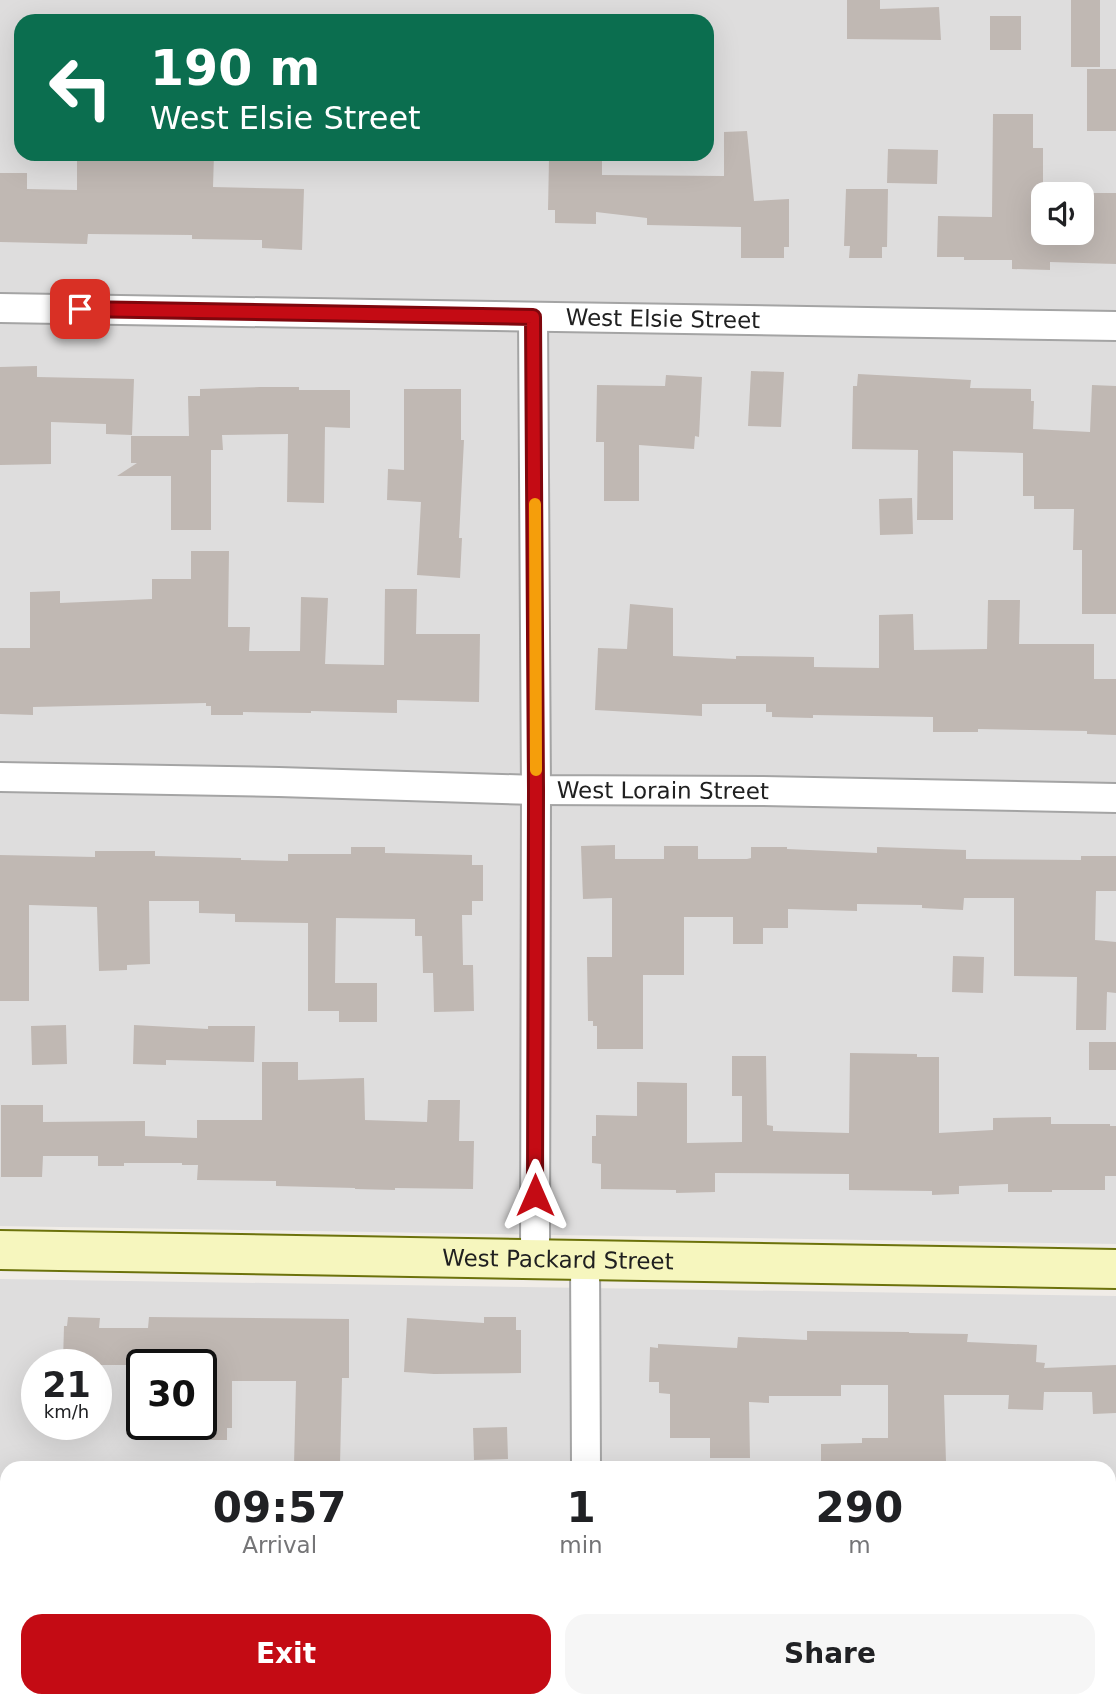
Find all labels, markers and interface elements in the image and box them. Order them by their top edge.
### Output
text: 190 m [150,40,320,97]
icon: left [35,42,126,133]
text: West Elsie Street [150,99,421,137]
map controls [1031,182,1094,245]
button: sound [1031,182,1094,245]
pin [50,279,110,339]
icon: arrive [61,290,99,328]
street label: West Elsie Street [565,304,760,333]
street label: West Lorain Street [557,777,769,804]
position arrow [498,1158,572,1232]
street label: West Packard Street [442,1245,674,1274]
speed limit sign: 30 [126,1349,217,1440]
text: 21 [42,1365,91,1405]
text: km/h [44,1401,89,1422]
text: 09:57 [213,1483,347,1532]
text: 1 [566,1483,596,1532]
text: 290 [816,1483,903,1532]
text: Arrival [242,1532,317,1558]
text: min [559,1532,603,1558]
text: m [848,1532,871,1558]
button: Exit [21,1614,551,1694]
button: Share [565,1614,1095,1694]

